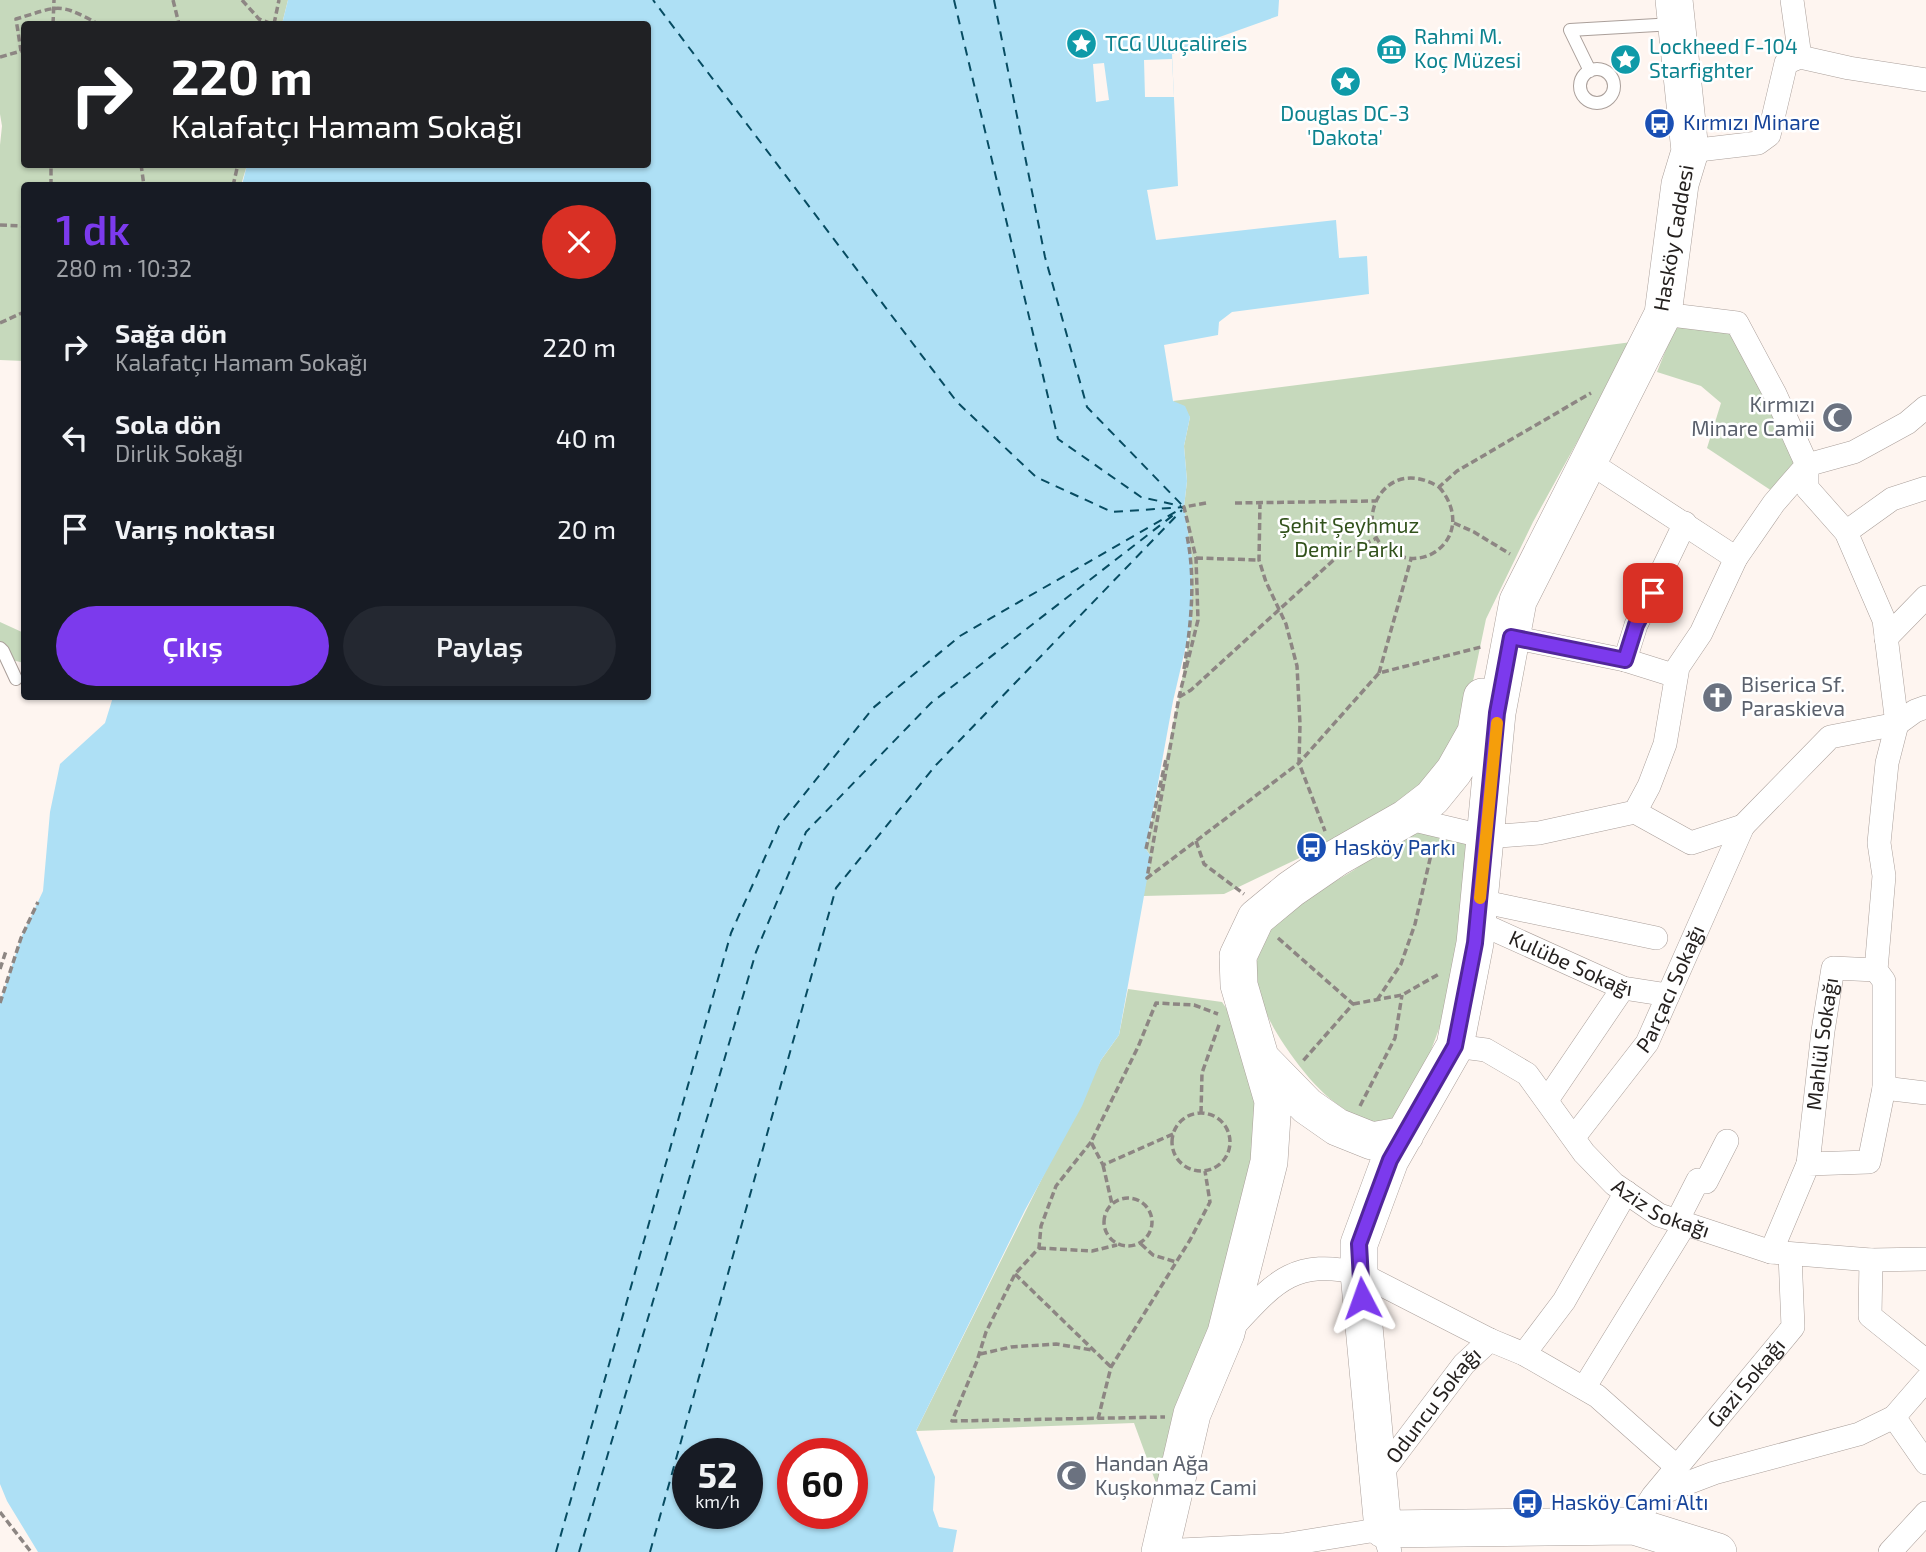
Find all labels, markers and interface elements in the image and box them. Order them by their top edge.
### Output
place label: Rahmi M. Koç Müzesi [1414,23,1521,74]
place icon: TCG Uluçalireis [1065,27,1099,61]
place label: TCG Uluçalireis [1105,30,1247,57]
museum icon: Rahmi M. Koç Müzesi [1374,32,1408,66]
place label: Lockheed F-104 Starfighter [1649,33,1798,82]
place icon: Lockheed F-104 Starfighter [1609,42,1643,76]
text: 220 m [171,46,313,105]
icon: right [56,49,147,140]
place icon: Douglas DC-3 'Dakota' [1328,65,1362,99]
place label: Douglas DC-3 'Dakota' [1280,100,1410,149]
text: Kalafatçı Hamam Sokağı [171,106,523,144]
bus stop icon: Kırmızı Minare [1643,106,1677,140]
place label: Kırmızı Minare [1683,109,1820,134]
street label: Hasköy Caddesi [1647,162,1698,313]
text: 1 dk [56,203,130,253]
button: close [542,205,616,279]
text: 280 m · 10:32 [56,254,192,282]
text: Sağa dön [115,317,227,348]
icon: right [56,328,94,366]
text: 220 m [543,331,616,362]
text: Kalafatçı Hamam Sokağı [115,348,368,376]
place label: Kırmızı Minare Camii [1691,391,1815,440]
mosque icon: Kırmızı Minare Camii [1821,400,1855,434]
text: Sola dön [115,408,221,439]
icon: left [56,419,94,457]
text: 40 m [556,422,616,453]
text: Dirlik Sokağı [115,439,243,467]
icon: arrive [56,510,94,548]
park label: Şehit Şeyhmuz Demir Parkı [1279,512,1419,561]
text: Varış noktası [115,513,275,544]
text: 20 m [557,513,616,544]
pin [1623,563,1683,623]
icon: arrive [1634,574,1672,612]
button: Çıkış [56,606,329,686]
button: Paylaş [343,606,616,686]
place label: Biserica Sf. Paraskieva [1741,671,1845,720]
church icon: Biserica Sf. Paraskieva [1701,680,1735,714]
bus stop icon: Hasköy Parkı [1294,831,1328,865]
place label: Hasköy Parkı [1334,834,1456,859]
street label: Parçacı Sokağı [1630,921,1709,1057]
street label: Kulübe Sokağı [1506,924,1635,1000]
street label: Mahlül Sokağı [1800,975,1842,1111]
street label: Aziz Sokağı [1608,1172,1713,1242]
position arrow [1325,1261,1399,1335]
street label: Gazi Sokağı [1701,1333,1789,1432]
street label: Oduncu Sokağı [1380,1341,1485,1467]
speed limit sign: 60 [777,1438,868,1529]
place label: Handan Ağa Kuşkonmaz Cami [1095,1450,1257,1501]
text: 52 [698,1453,737,1495]
mosque icon: Handan Ağa Kuşkonmaz Cami [1055,1459,1089,1493]
bus stop icon: Hasköy Cami Altı [1511,1486,1545,1520]
place label: Hasköy Cami Altı [1551,1489,1708,1514]
text: km/h [695,1490,740,1512]

